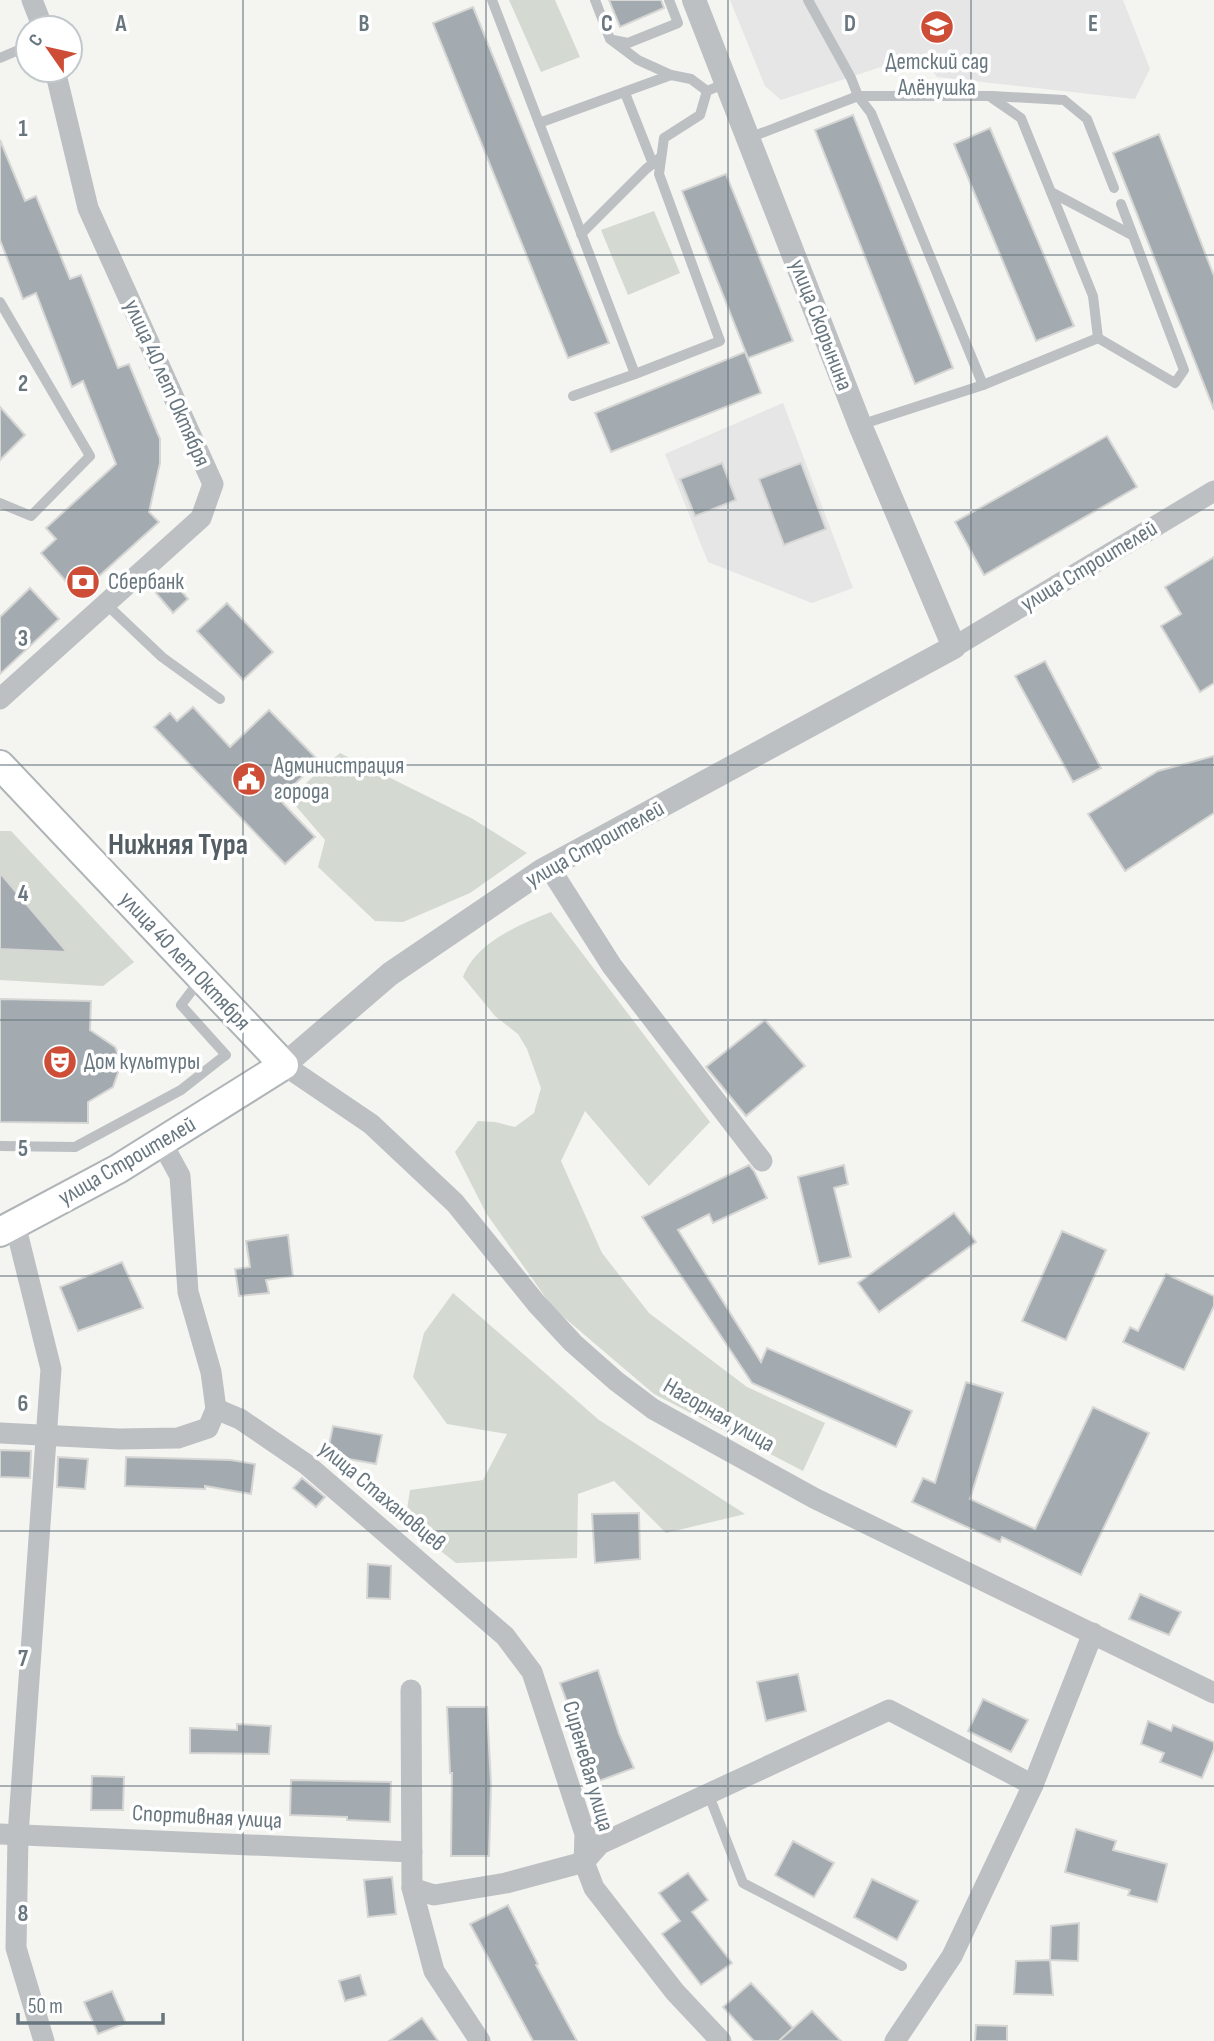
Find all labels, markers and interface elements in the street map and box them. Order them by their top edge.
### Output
school or university icon: Детский сад Алёнушка [918,8,956,46]
text: A [115,10,128,38]
text: B [359,10,370,38]
text: C [601,10,613,38]
text: D [844,10,856,38]
text: E [1088,10,1098,38]
north arrow [14,14,84,84]
text: С [24,30,49,51]
place label: Детский сад Алёнушка [885,48,989,102]
text: 1 [18,115,28,143]
street label: улица Скорынина [783,256,859,394]
street label: улица 40 лет Октября [118,295,216,471]
text: 2 [18,370,28,398]
street label: улица Строителей [1016,514,1162,618]
bank icon: Сбербанк [64,563,102,601]
place label: Сбербанк [108,568,184,596]
text: 3 [18,625,28,653]
place label: Администрация города [273,752,404,806]
public building icon: Администрация города [230,760,268,798]
street label: улица Строителей [521,794,669,894]
district label: Нижняя Тура [108,827,248,863]
text: 4 [18,880,29,908]
street label: улица 40 лет Октября [113,886,257,1036]
theatre icon: Дом культуры [41,1043,79,1081]
place label: Дом культуры [84,1048,200,1076]
street label: улица Строителей [53,1110,201,1212]
text: 5 [18,1135,28,1163]
street label: Нагорная улица [658,1372,780,1458]
text: 6 [18,1390,28,1418]
street label: улица Стахановцев [313,1435,451,1557]
text: 7 [18,1645,28,1673]
street label: Сиреневая улица [556,1698,620,1834]
street label: Спортивная улица [131,1799,283,1835]
text: 8 [18,1900,29,1928]
scale bar [18,1982,163,2026]
text: 50 m [28,1994,63,2019]

